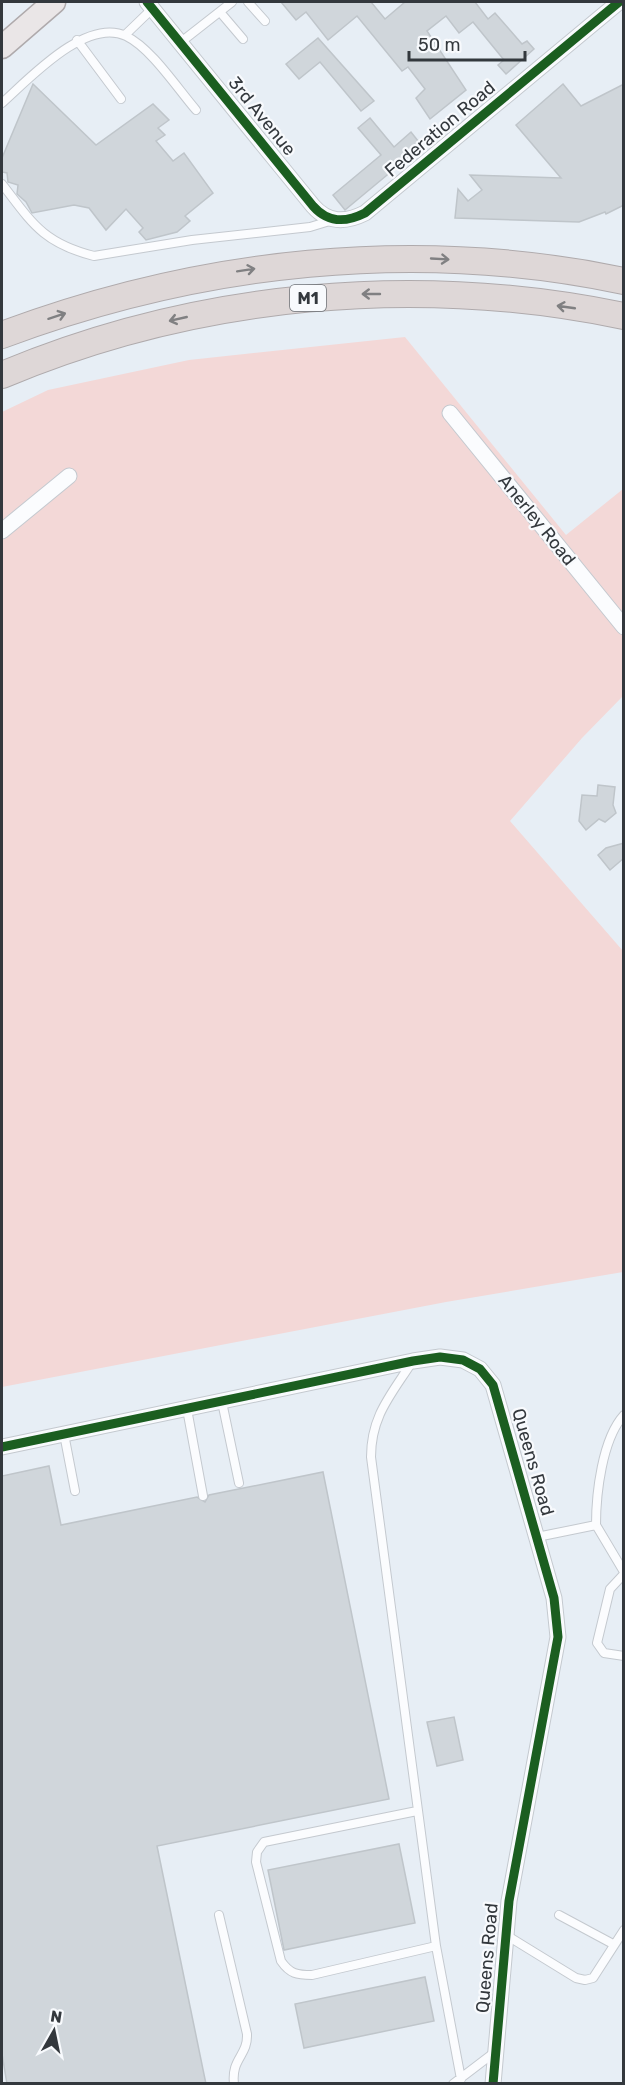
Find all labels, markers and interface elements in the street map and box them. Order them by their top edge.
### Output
scale bar [409,24,524,62]
text: 50 m [418,34,461,56]
street label: 3rd Avenue [224,72,300,160]
street label: Federation Road [380,76,500,182]
one-way arrow [430,254,450,265]
one-way arrow [236,265,255,276]
road number: M1 [290,285,326,311]
one-way arrow [362,288,382,300]
one-way arrow [556,301,576,312]
one-way arrow [47,310,66,321]
one-way arrow [169,313,188,325]
street label: Anerley Road [494,470,580,570]
street label: Queens Road [507,1406,559,1518]
street label: Queens Road [471,1902,503,2014]
north arrow [24,2001,84,2061]
text: N [49,2006,63,2027]

